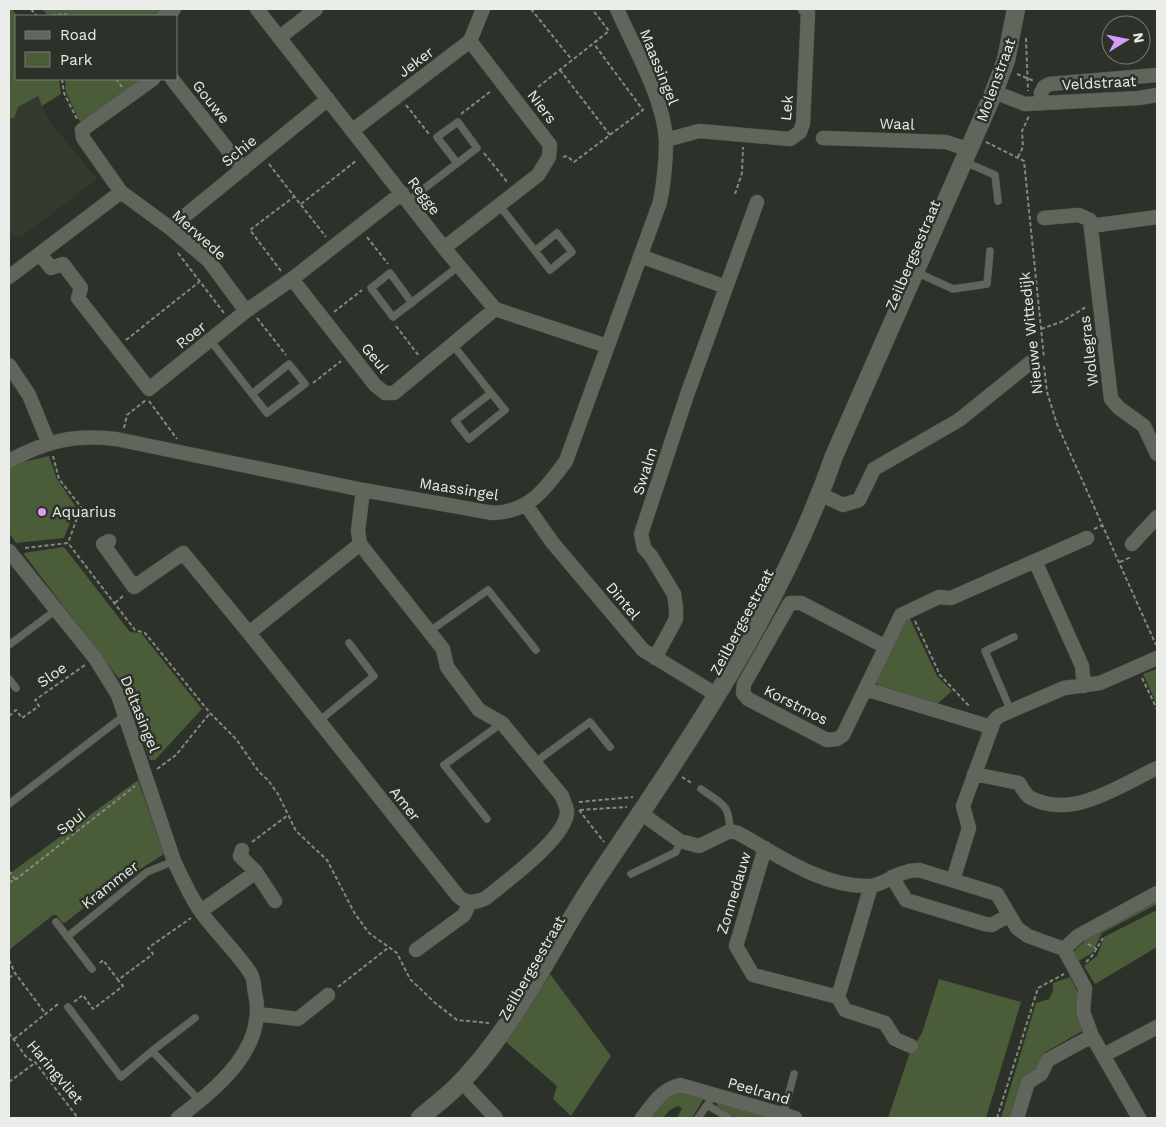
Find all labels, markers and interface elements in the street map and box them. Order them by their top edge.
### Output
legend [15,15,178,80]
north arrow [1101,15,1151,65]
text: Road [60,26,97,44]
street label: Maassingel [636,27,682,108]
text: N [1130,31,1148,44]
street label: Molenstraat [973,35,1020,124]
street label: Jeker [395,43,437,81]
text: Park [60,51,93,69]
street label: Veldstraat [1061,72,1138,94]
street label: Gouwe [188,77,234,127]
street label: Niers [524,87,560,127]
street label: Lek [777,94,797,122]
street label: Waal [879,114,915,134]
street label: Schie [218,131,260,171]
street label: Regge [404,173,444,219]
street label: Zeilbergsestraat [882,197,945,313]
street label: Merwede [168,206,230,264]
street label: Nieuwe Wittedijk [1016,270,1046,395]
street label: Wollegras [1076,315,1102,387]
street label: Roer [172,317,210,353]
street label: Geul [358,339,393,377]
street label: Swalm [629,445,661,497]
street label: Maassingel [418,474,500,504]
place label: Aquarius [52,503,116,521]
marker: Aquarius [36,506,48,518]
street label: Zeilbergsestraat [706,565,778,678]
street label: Dintel [602,579,644,624]
street label: Sloe [34,658,70,692]
street label: Deltasingel [116,673,164,755]
street label: Korstmos [761,681,831,729]
street label: Amer [386,783,424,825]
street label: Spui [53,805,89,839]
street label: Zonnedauw [713,849,755,936]
street label: Krammer [78,857,142,913]
street label: Zeilbergsestraat [495,912,570,1023]
street label: Haringvliet [23,1036,87,1108]
street label: Peelrand [726,1074,792,1108]

